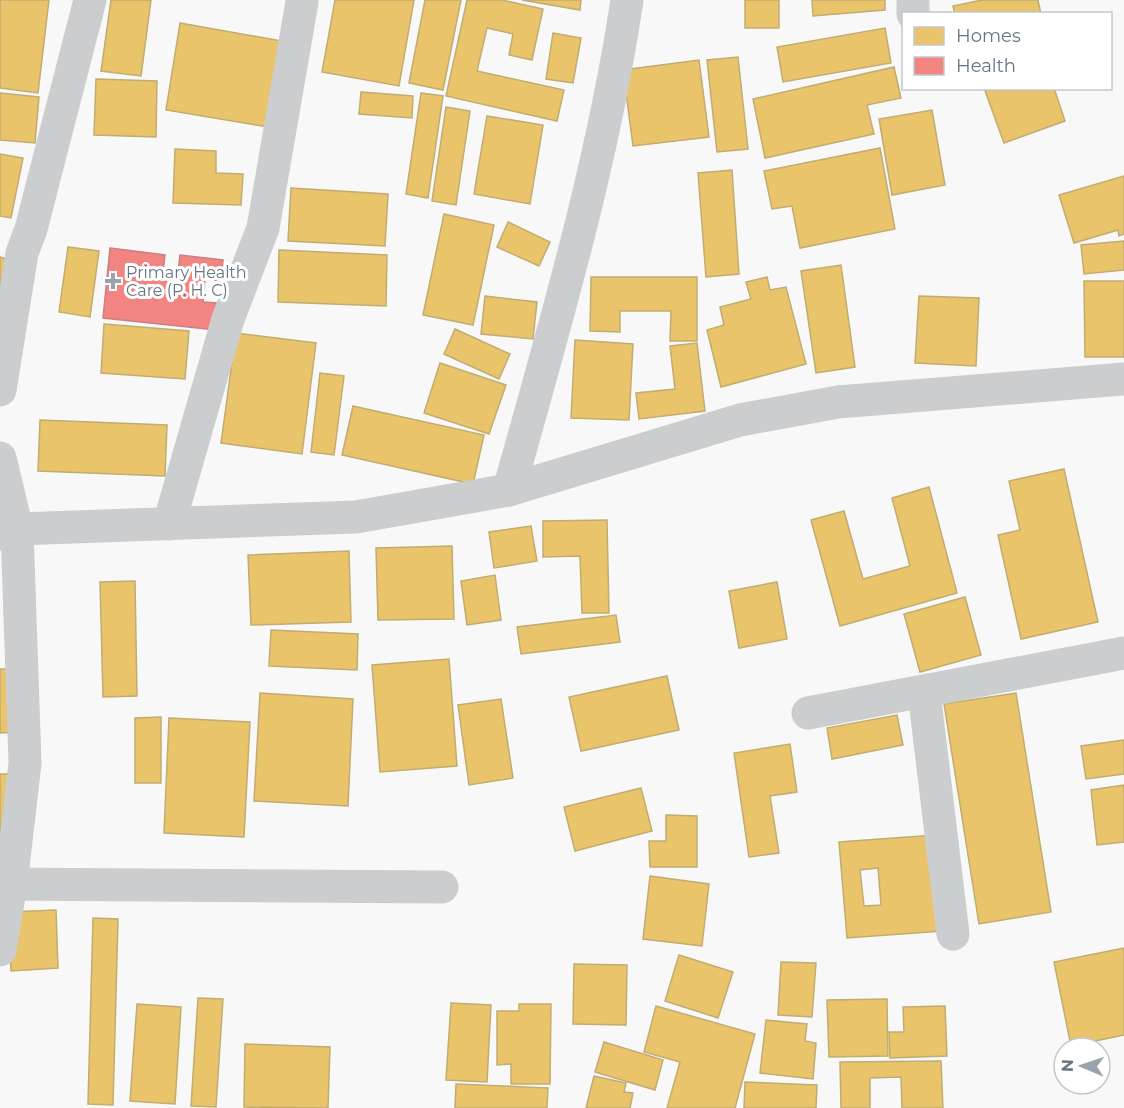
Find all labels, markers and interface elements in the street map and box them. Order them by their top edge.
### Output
legend [902,12,1112,90]
text: Homes [956,25,1021,47]
text: Health [956,55,1016,77]
place label: Primary Health Care (P. H. C) [126,263,247,300]
marker: Primary Health Care (P. H. C) [104,272,122,290]
north arrow [1052,1036,1112,1096]
text: N [1058,1059,1077,1072]

